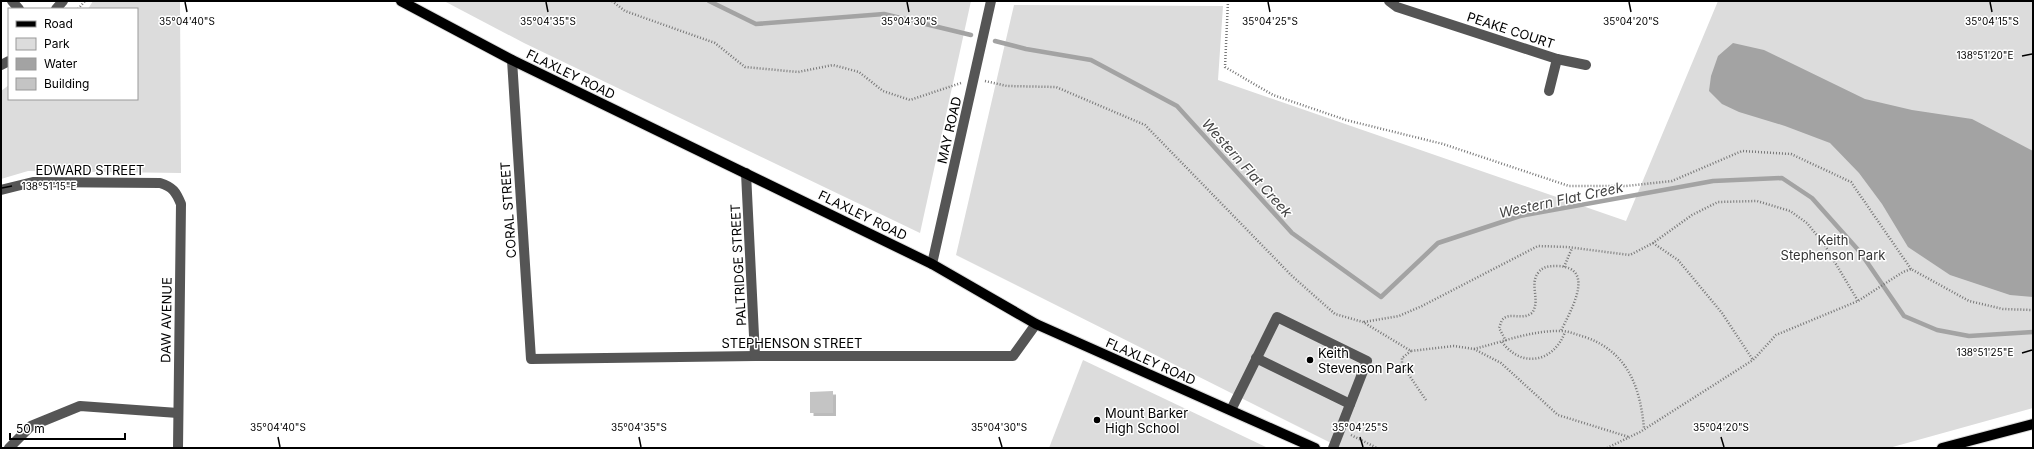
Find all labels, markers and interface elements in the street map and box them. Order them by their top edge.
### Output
legend [8,8,138,100]
street label: PEAKE COURT [1465,8,1557,52]
text: 35°04'40"S [159,15,215,27]
text: 35°04'35"S [520,15,576,27]
text: 35°04'30"S [881,15,937,27]
text: 35°04'25"S [1242,15,1298,27]
text: 35°04'20"S [1603,15,1659,27]
text: 35°04'15"S [1965,15,2019,27]
text: Road [44,16,73,31]
text: Park [44,36,70,51]
street label: FLAXLEY ROAD [524,46,618,102]
text: 138°51'20"E [1956,49,2014,61]
text: Water [44,56,78,71]
text: Building [44,76,89,91]
street label: MAY ROAD [934,95,964,165]
water label: Western Flat Creek [1199,115,1296,221]
street label: CORAL STREET [497,161,519,259]
street label: EDWARD STREET [36,162,144,178]
water label: Western Flat Creek [1497,178,1625,221]
text: 138°51'15"E [22,180,76,192]
street label: FLAXLEY ROAD [816,187,910,243]
street label: PALTRIDGE STREET [727,203,749,327]
park label: Keith Stephenson Park [1781,232,1885,263]
street label: DAW AVENUE [157,277,175,363]
street label: FLAXLEY ROAD [1104,334,1198,388]
street label: STEPHENSON STREET [722,335,862,351]
place label: Keith Stevenson Park [1318,345,1414,376]
text: 138°51'25"E [1957,346,2013,358]
marker: Keith Stevenson Park [1305,355,1315,365]
place label: Mount Barker High School [1105,405,1188,436]
scale bar [10,415,125,441]
marker: Mount Barker High School [1092,415,1102,425]
text: 50 m [16,421,45,436]
text: 35°04'40"S [250,421,306,433]
text: 35°04'35"S [611,421,667,433]
text: 35°04'30"S [971,421,1027,433]
text: 35°04'25"S [1332,421,1388,433]
text: 35°04'20"S [1693,421,1749,433]

